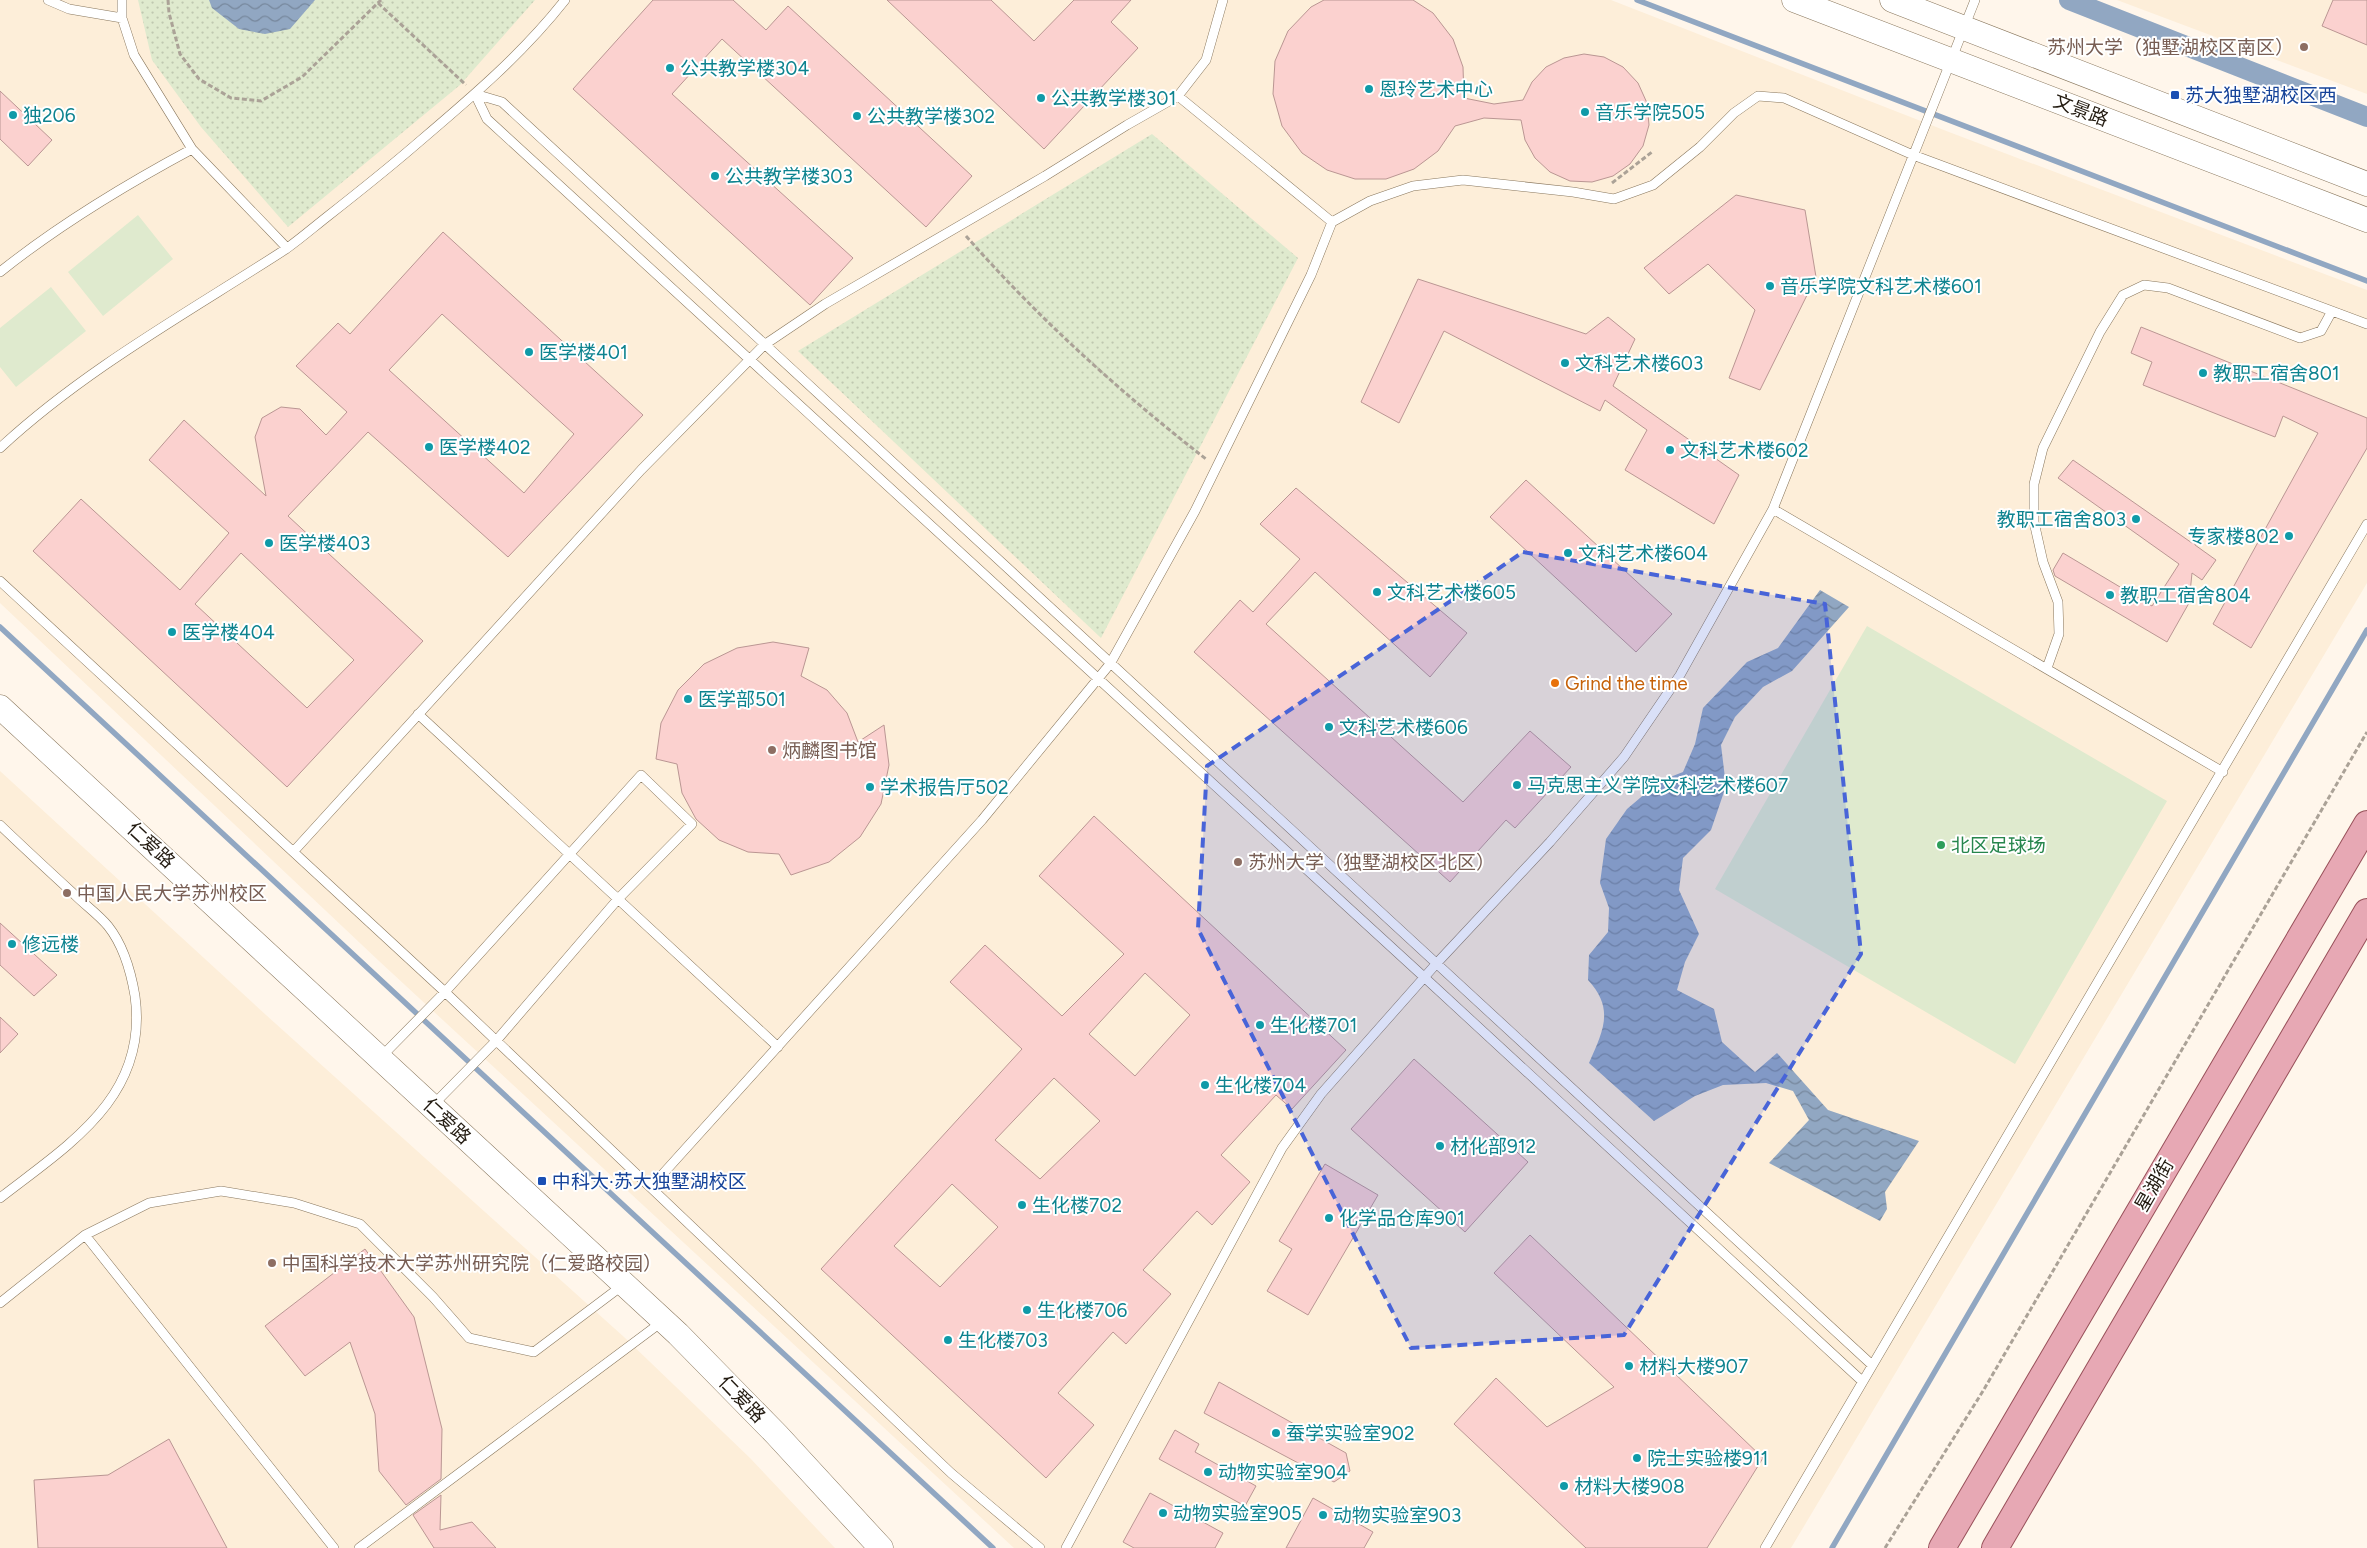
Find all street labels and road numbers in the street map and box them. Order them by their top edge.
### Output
street label: 文景路 [2050,89,2112,131]
street label: 仁爱路 [122,817,180,873]
street label: 仁爱路 [418,1093,476,1149]
street label: 星湖街 [2130,1155,2178,1215]
street label: 仁爱路 [714,1371,770,1427]

